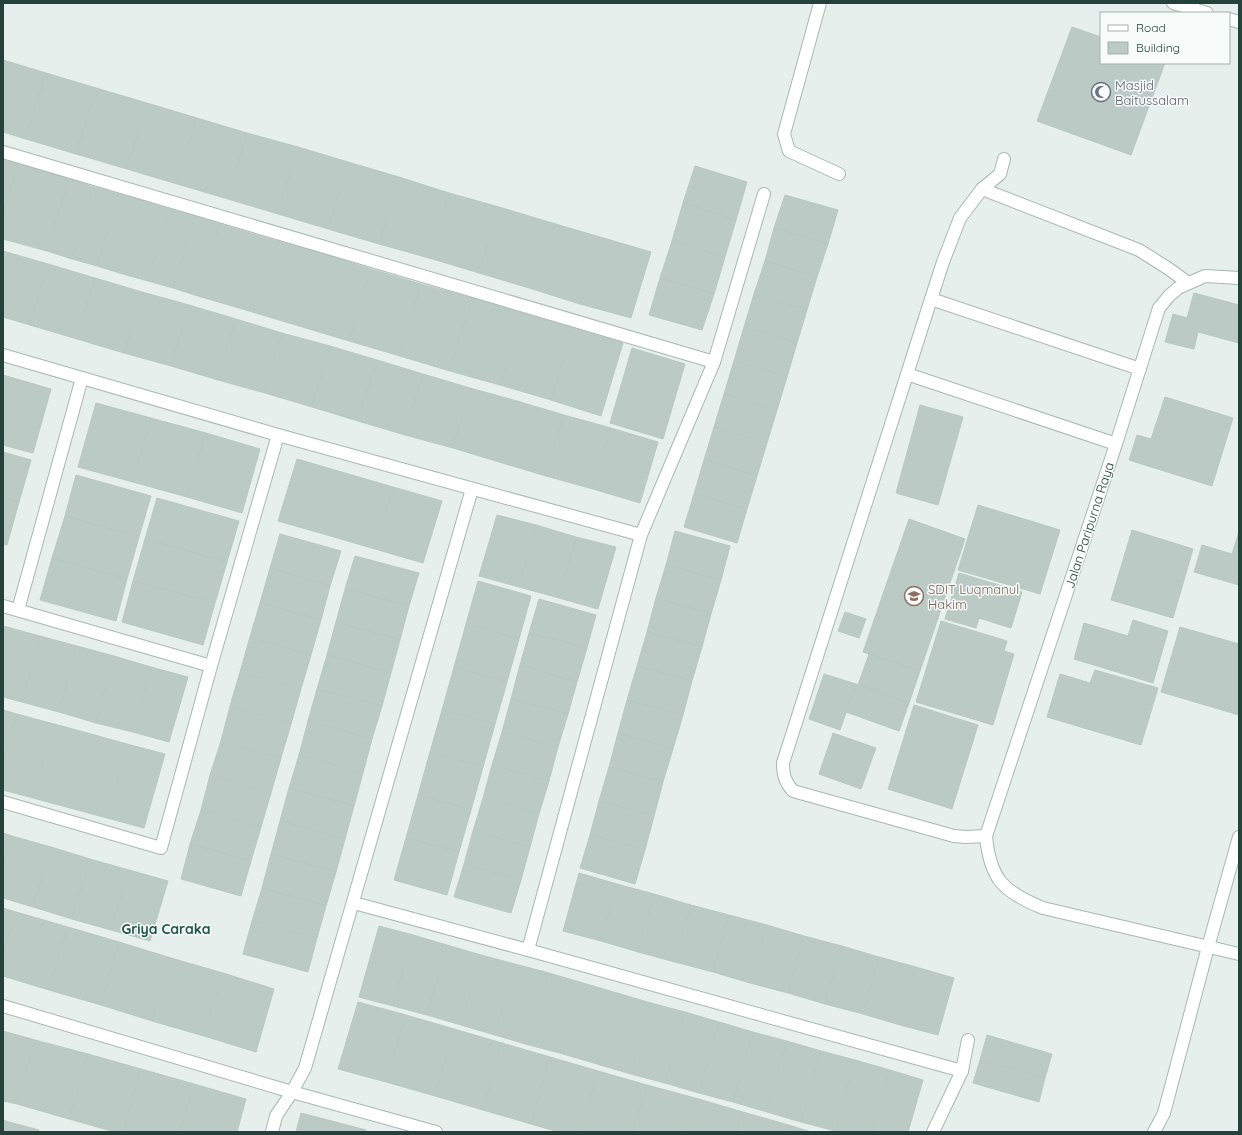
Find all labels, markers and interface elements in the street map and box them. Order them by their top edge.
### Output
legend [1100,12,1230,64]
text: Road [1136,20,1166,35]
text: Building [1136,40,1180,55]
place label: Masjid Baitussalam [1115,77,1189,108]
mosque icon: Masjid Baitussalam [1090,81,1112,103]
street label: Jalan Paripurna Raya [1061,460,1117,590]
place label: SDIT Luqmanul Hakim [928,581,1019,612]
school or university icon: SDIT Luqmanul Hakim [903,585,925,607]
district label: Griya Caraka [121,920,211,938]

